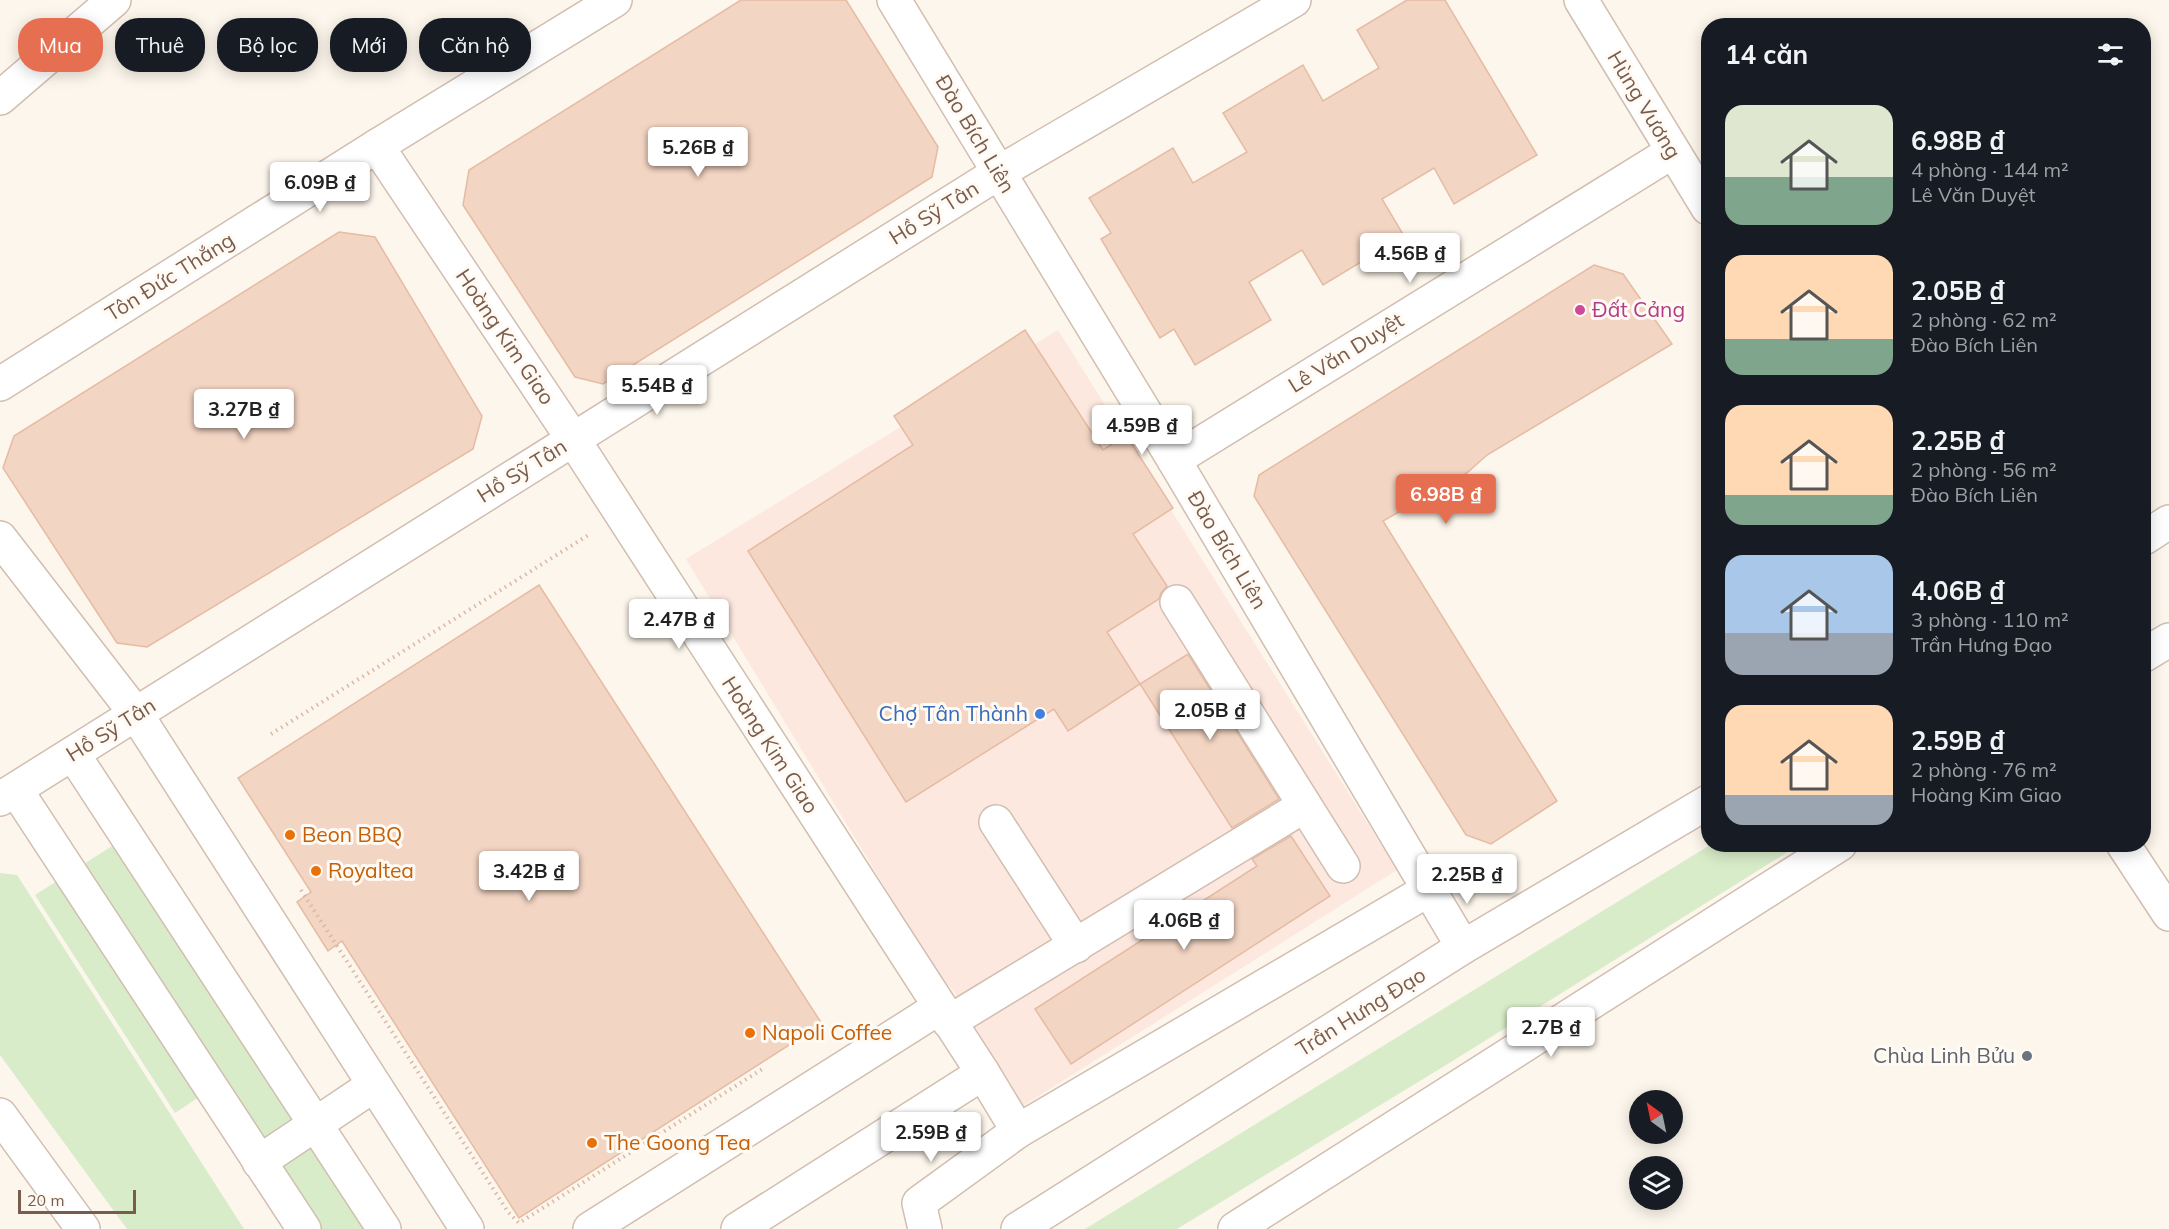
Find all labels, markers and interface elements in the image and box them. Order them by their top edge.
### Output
chip: Mua [18,18,103,72]
chip: Thuê [115,18,205,72]
chip: Bộ lọc [217,18,318,72]
chip: Mới [330,18,407,72]
chip: Căn hộ [419,18,531,72]
text: 14 căn [1725,38,1808,71]
icon: filters [2094,38,2127,71]
street label: Hùng Vương [1602,46,1687,163]
street label: Đào Bích Liên [930,70,1021,197]
text: 6.98B ₫ [1911,124,2005,157]
pin: 5.26B ₫ [643,127,753,178]
icon: home [1773,129,1845,201]
text: 5.26B ₫ [662,134,734,159]
text: 4 phòng · 144 m² [1911,157,2069,182]
pin: 6.09B ₫ [265,162,375,213]
text: 6.09B ₫ [284,169,356,194]
street label: Hồ Sỹ Tân [884,174,983,250]
text: Lê Văn Duyệt [1911,182,2036,207]
street label: Tôn Đức Thắng [100,226,239,326]
pin: 4.56B ₫ [1355,233,1465,284]
text: 4.56B ₫ [1374,240,1446,265]
street label: Hoàng Kim Giao [451,264,561,409]
text: 2.05B ₫ [1911,274,2005,307]
icon: home [1773,279,1845,351]
place label: Đất Cảng [1592,296,1685,322]
marker: Đất Cảng [1573,303,1587,317]
street label: Lê Văn Duyệt [1283,306,1408,398]
text: 2 phòng · 62 m² [1911,307,2057,332]
text: Đào Bích Liên [1911,332,2038,357]
pin: 5.54B ₫ [602,365,712,416]
text: 5.54B ₫ [621,372,693,397]
pin: 3.27B ₫ [189,389,299,440]
text: 3.27B ₫ [208,396,280,421]
pin: 4.59B ₫ [1087,405,1197,456]
text: 4.59B ₫ [1106,412,1178,437]
text: 2.25B ₫ [1911,424,2005,457]
icon: home [1773,429,1845,501]
street label: Hồ Sỹ Tân [472,432,571,508]
text: 2 phòng · 56 m² [1911,457,2057,482]
pin: 6.98B ₫ [1391,474,1501,525]
text: 6.98B ₫ [1410,481,1482,506]
text: Đào Bích Liên [1911,482,2038,507]
street label: Đào Bích Liên [1182,486,1273,613]
text: 4.06B ₫ [1911,574,2005,607]
icon: home [1773,579,1845,651]
pin: 2.47B ₫ [624,599,734,650]
text: 2.47B ₫ [643,606,715,631]
text: 3 phòng · 110 m² [1911,607,2069,632]
text: Trần Hưng Đạo [1911,632,2052,657]
street label: Hoàng Kim Giao [717,671,825,818]
pin: 2.05B ₫ [1155,690,1265,741]
street label: Hồ Sỹ Tân [61,691,160,767]
text: 2.05B ₫ [1174,697,1246,722]
place label: Chợ Tân Thành [879,700,1028,726]
marker: Chợ Tân Thành [1033,707,1047,721]
text: 2.59B ₫ [1911,724,2005,757]
icon: home [1773,729,1845,801]
text: 2 phòng · 76 m² [1911,757,2057,782]
text: Hoàng Kim Giao [1911,782,2062,807]
place label: Beon BBQ [302,821,402,847]
marker: Beon BBQ [283,828,297,842]
pin: 3.42B ₫ [474,851,584,902]
pin: 2.25B ₫ [1412,854,1522,905]
place label: Royaltea [328,857,414,883]
text: 3.42B ₫ [493,858,565,883]
text: 2.25B ₫ [1431,861,1503,886]
marker: Royaltea [309,864,323,878]
pin: 4.06B ₫ [1129,900,1239,951]
text: 4.06B ₫ [1148,907,1220,932]
street label: Trần Hưng Đạo [1291,961,1430,1061]
pin: 2.7B ₫ [1502,1007,1600,1058]
text: 2.7B ₫ [1521,1014,1581,1039]
place label: Napoli Coffee [762,1019,892,1045]
marker: Napoli Coffee [743,1026,757,1040]
place label: Chùa Linh Bửu [1873,1042,2015,1068]
marker: Chùa Linh Bửu [2020,1049,2034,1063]
north arrow [1629,1090,1683,1144]
map controls [1629,1090,1683,1210]
pin: 2.59B ₫ [876,1112,986,1163]
text: 2.59B ₫ [895,1119,967,1144]
place label: The Goong Tea [604,1129,751,1155]
marker: The Goong Tea [585,1136,599,1150]
button: layers [1629,1156,1683,1210]
scale bar [18,1187,136,1214]
text: 20 m [27,1190,64,1210]

